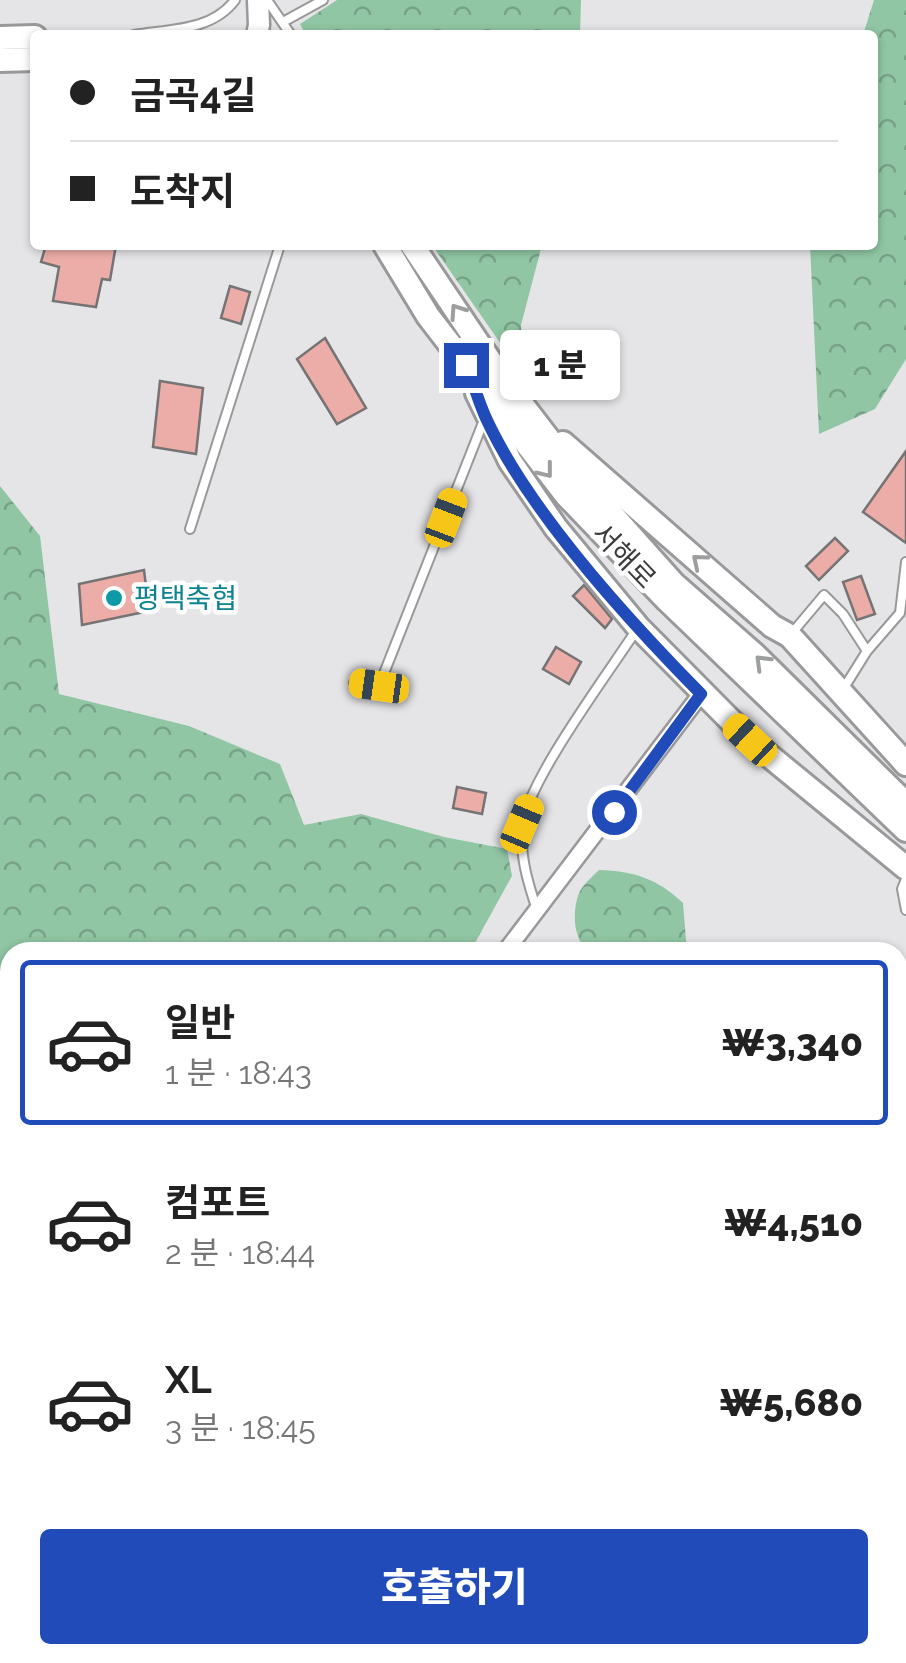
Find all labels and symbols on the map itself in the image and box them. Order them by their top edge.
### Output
one-way arrow [451,303,469,322]
callout: 1 분 [501,330,621,400]
route end [444,343,489,388]
one-way arrow [535,460,552,478]
car [421,485,471,551]
street label: 서해로 [585,517,663,595]
one-way arrow [692,555,710,573]
place label: 평택축협 [134,582,237,615]
marker: 평택축협 [103,587,125,609]
one-way arrow [755,656,773,674]
car [347,667,411,705]
car [718,709,782,771]
route start [592,790,637,835]
car [496,791,548,857]

